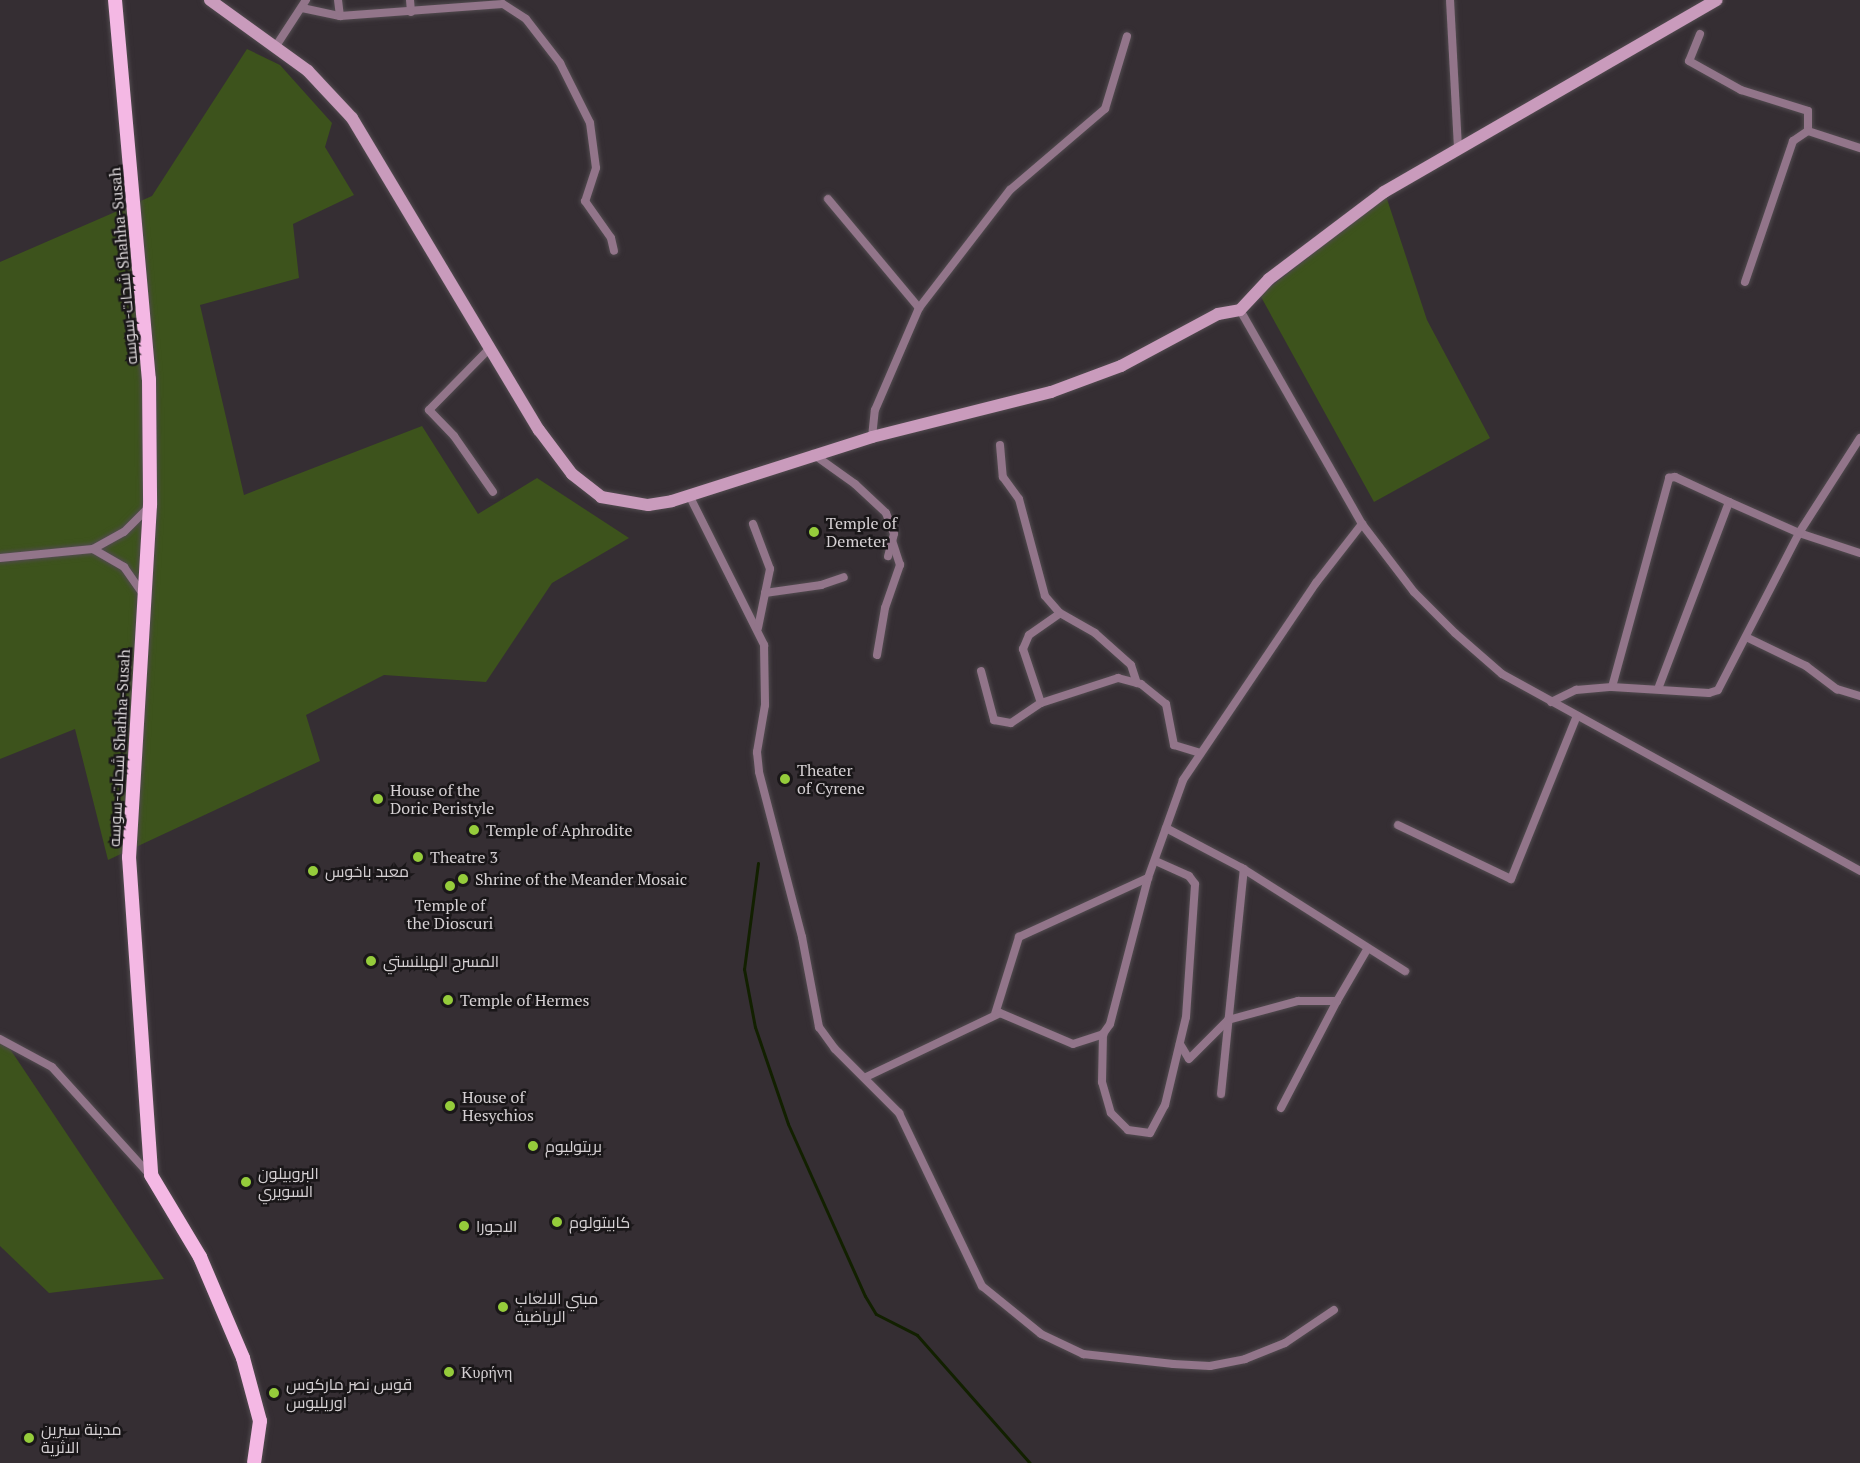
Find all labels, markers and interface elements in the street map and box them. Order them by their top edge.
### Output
street label: شحات-سوسه Shahha-Susah [105,167,141,365]
place label: Temple of Demeter [826,513,897,551]
marker: Temple of Demeter [807,525,821,539]
street label: شحات-سوسه Shahha-Susah [104,649,134,847]
place label: Theater of Cyrene [797,760,865,798]
marker: Theater of Cyrene [778,772,792,786]
place label: House of the Doric Peristyle [390,780,494,818]
marker: House of the Doric Peristyle [371,792,385,806]
place label: Temple of Aphrodite [486,820,633,840]
marker: Temple of Aphrodite [467,823,481,837]
place label: Theatre 3 [430,847,498,867]
marker: Theatre 3 [411,850,425,864]
place label: معبد باخوس [325,861,409,881]
marker: معبد باخوس [306,864,320,878]
place label: Shrine of the Meander Mosaic [475,869,687,889]
marker: Shrine of the Meander Mosaic [456,872,470,886]
marker: Temple of the Dioscuri [443,879,457,893]
place label: Temple of the Dioscuri [407,895,493,933]
place label: المسرح الهيلنستي [383,951,499,971]
marker: المسرح الهيلنستي [364,954,378,968]
place label: Temple of Hermes [460,990,589,1010]
marker: Temple of Hermes [441,993,455,1007]
place label: House of Hesychios [462,1087,534,1125]
marker: House of Hesychios [443,1099,457,1113]
place label: بريتوليوم [545,1136,602,1156]
marker: بريتوليوم [526,1139,540,1153]
place label: البروبيلون السويري [258,1163,319,1201]
marker: البروبيلون السويري [239,1175,253,1189]
place label: كابيتولوم [569,1212,630,1232]
marker: كابيتولوم [550,1215,564,1229]
place label: الاجورا [476,1216,517,1236]
marker: الاجورا [457,1219,471,1233]
place label: مبني الالعاب الرياضية [515,1288,598,1326]
marker: مبني الالعاب الرياضية [496,1300,510,1314]
place label: Κυρήνη [461,1362,512,1382]
marker: Κυρήνη [442,1365,456,1379]
place label: قوس نصر ماركوس اوريليوس [286,1374,412,1412]
marker: قوس نصر ماركوس اوريليوس [267,1386,281,1400]
place label: مدينة سيرين الاثرية [41,1419,121,1457]
marker: مدينة سيرين الاثرية [22,1431,36,1445]

